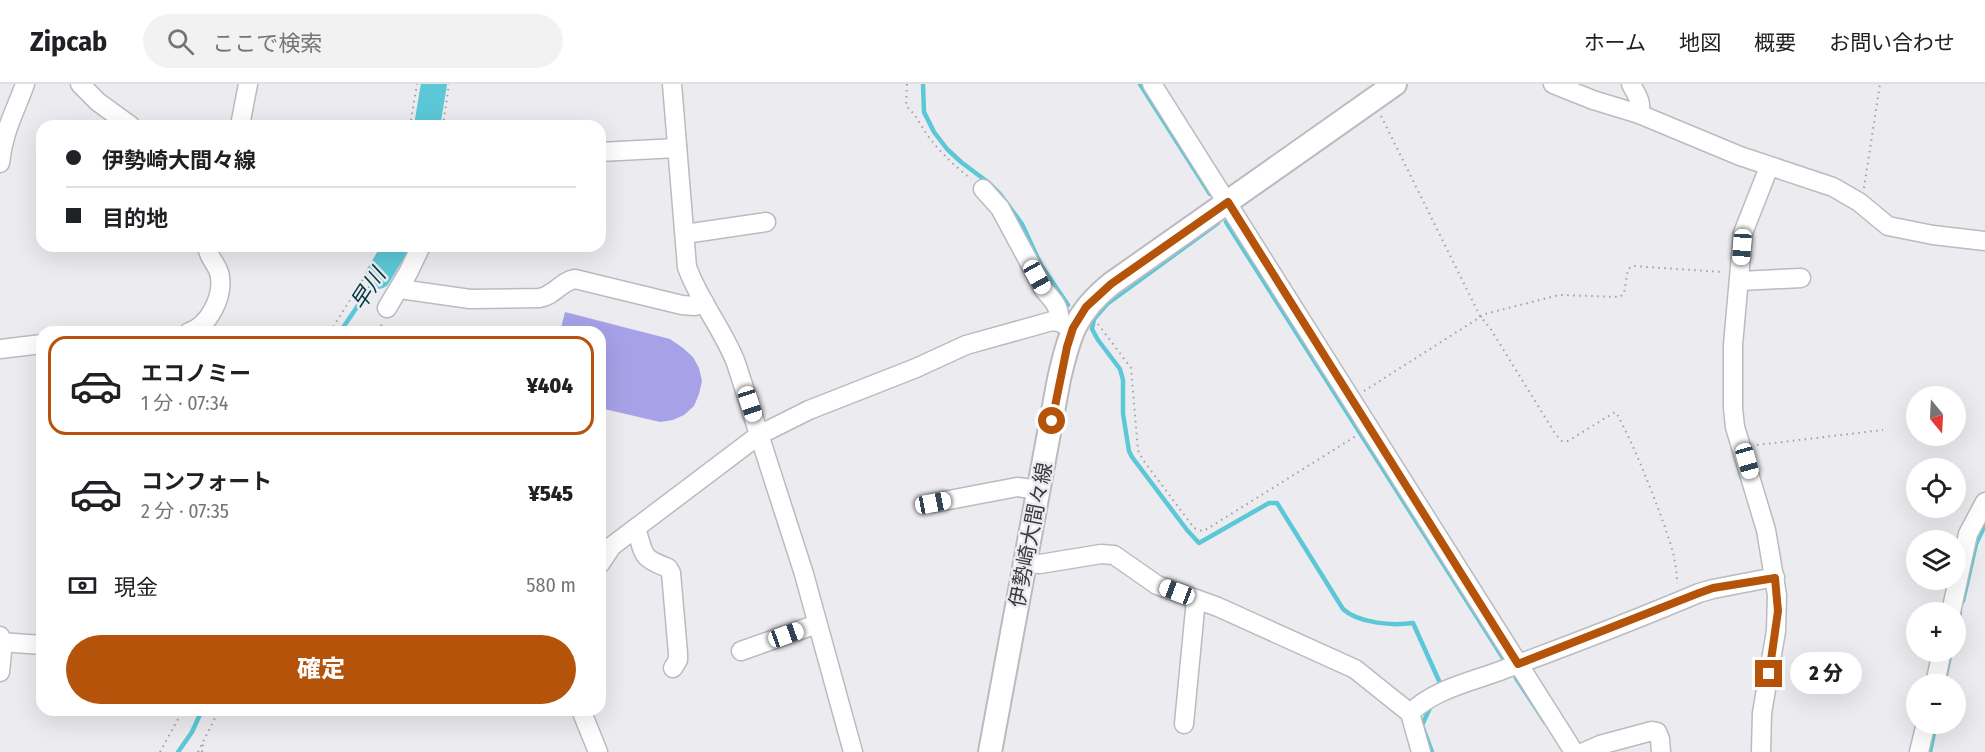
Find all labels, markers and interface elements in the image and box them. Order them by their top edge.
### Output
search box [143,14,563,68]
text: Zipcab [30,25,107,58]
icon: search [164,25,197,58]
text: ここで検索 [212,30,322,57]
text: ホーム [1584,30,1646,56]
text: 地図 [1679,30,1721,56]
text: 概要 [1754,30,1796,56]
text: お問い合わせ [1829,30,1955,56]
text: 伊勢崎大間々線 [102,147,256,174]
text: 目的地 [102,205,168,232]
car [1732,228,1752,266]
car [1020,257,1054,297]
water label: 早川 [345,262,392,315]
icon: car [69,359,123,413]
text: エコノミー [141,360,251,387]
text: ¥404 [527,372,573,399]
car [736,384,764,424]
north arrow [1906,386,1966,446]
map controls [1906,386,1966,734]
text: 1 分 · 07:34 [141,391,228,415]
route start [1038,407,1065,434]
car [1733,441,1761,481]
button: locate [1906,458,1966,518]
street label: 伊勢崎大間々線 [1004,460,1058,610]
icon: car [69,467,123,521]
text: コンフォート [141,468,272,495]
text: ¥545 [528,480,573,507]
car [914,491,952,515]
text: 2 分 · 07:35 [141,499,229,523]
button: layers [1906,530,1966,590]
icon: cash [66,569,99,602]
text: 580 m [526,573,576,597]
text: 現金 [114,574,158,601]
car [1157,577,1197,607]
button: + [1906,602,1966,662]
car [766,620,806,650]
button: 確定 [66,635,576,704]
callout: 2 分 [1790,653,1862,695]
route end [1755,660,1782,687]
text: 2 分 [1809,661,1843,685]
button: − [1906,674,1966,734]

